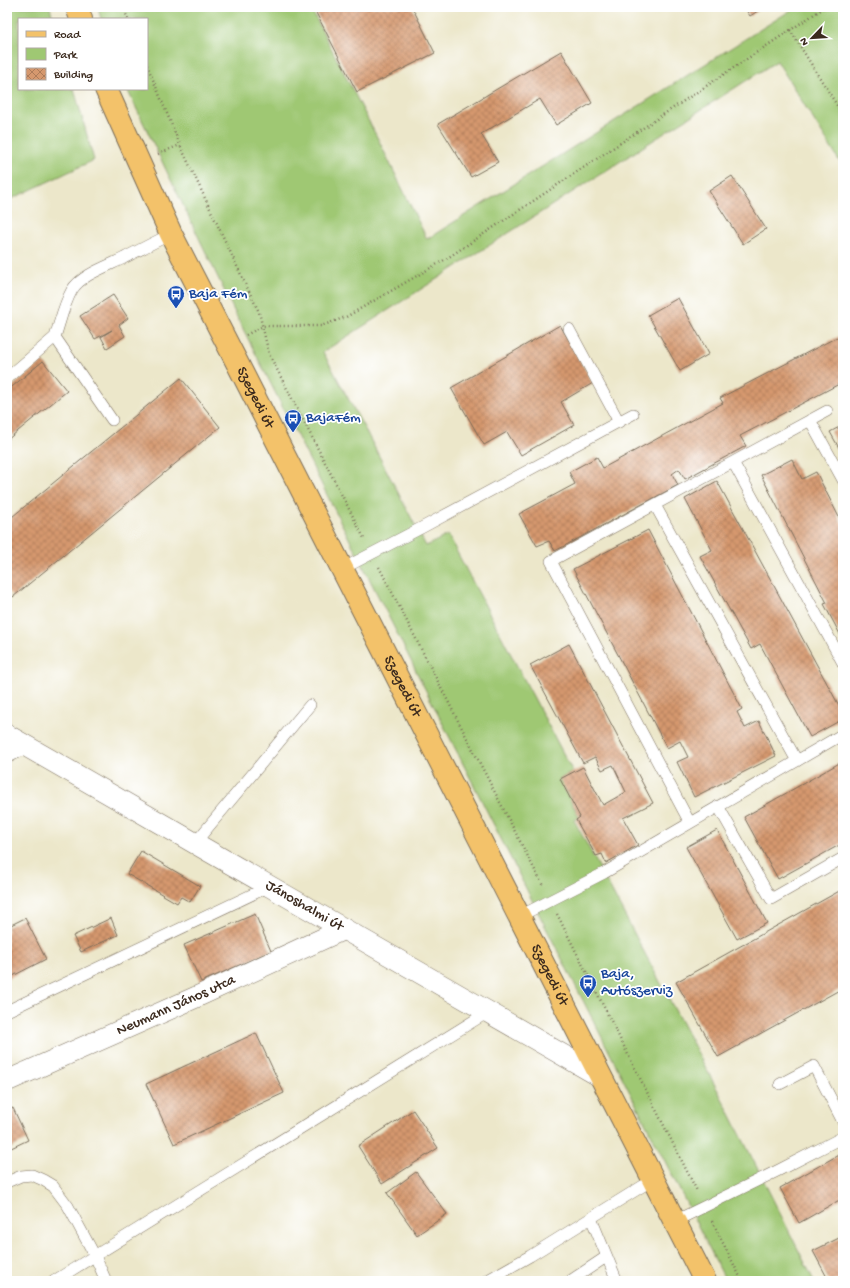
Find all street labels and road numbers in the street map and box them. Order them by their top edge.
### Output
street label: Szegedi út [232,364,279,433]
street label: Szegedi út [379,653,426,722]
street label: Jánoshalmi út [262,877,348,937]
street label: Szegedi út [526,942,573,1011]
street label: Neumann János utca [114,971,239,1040]

